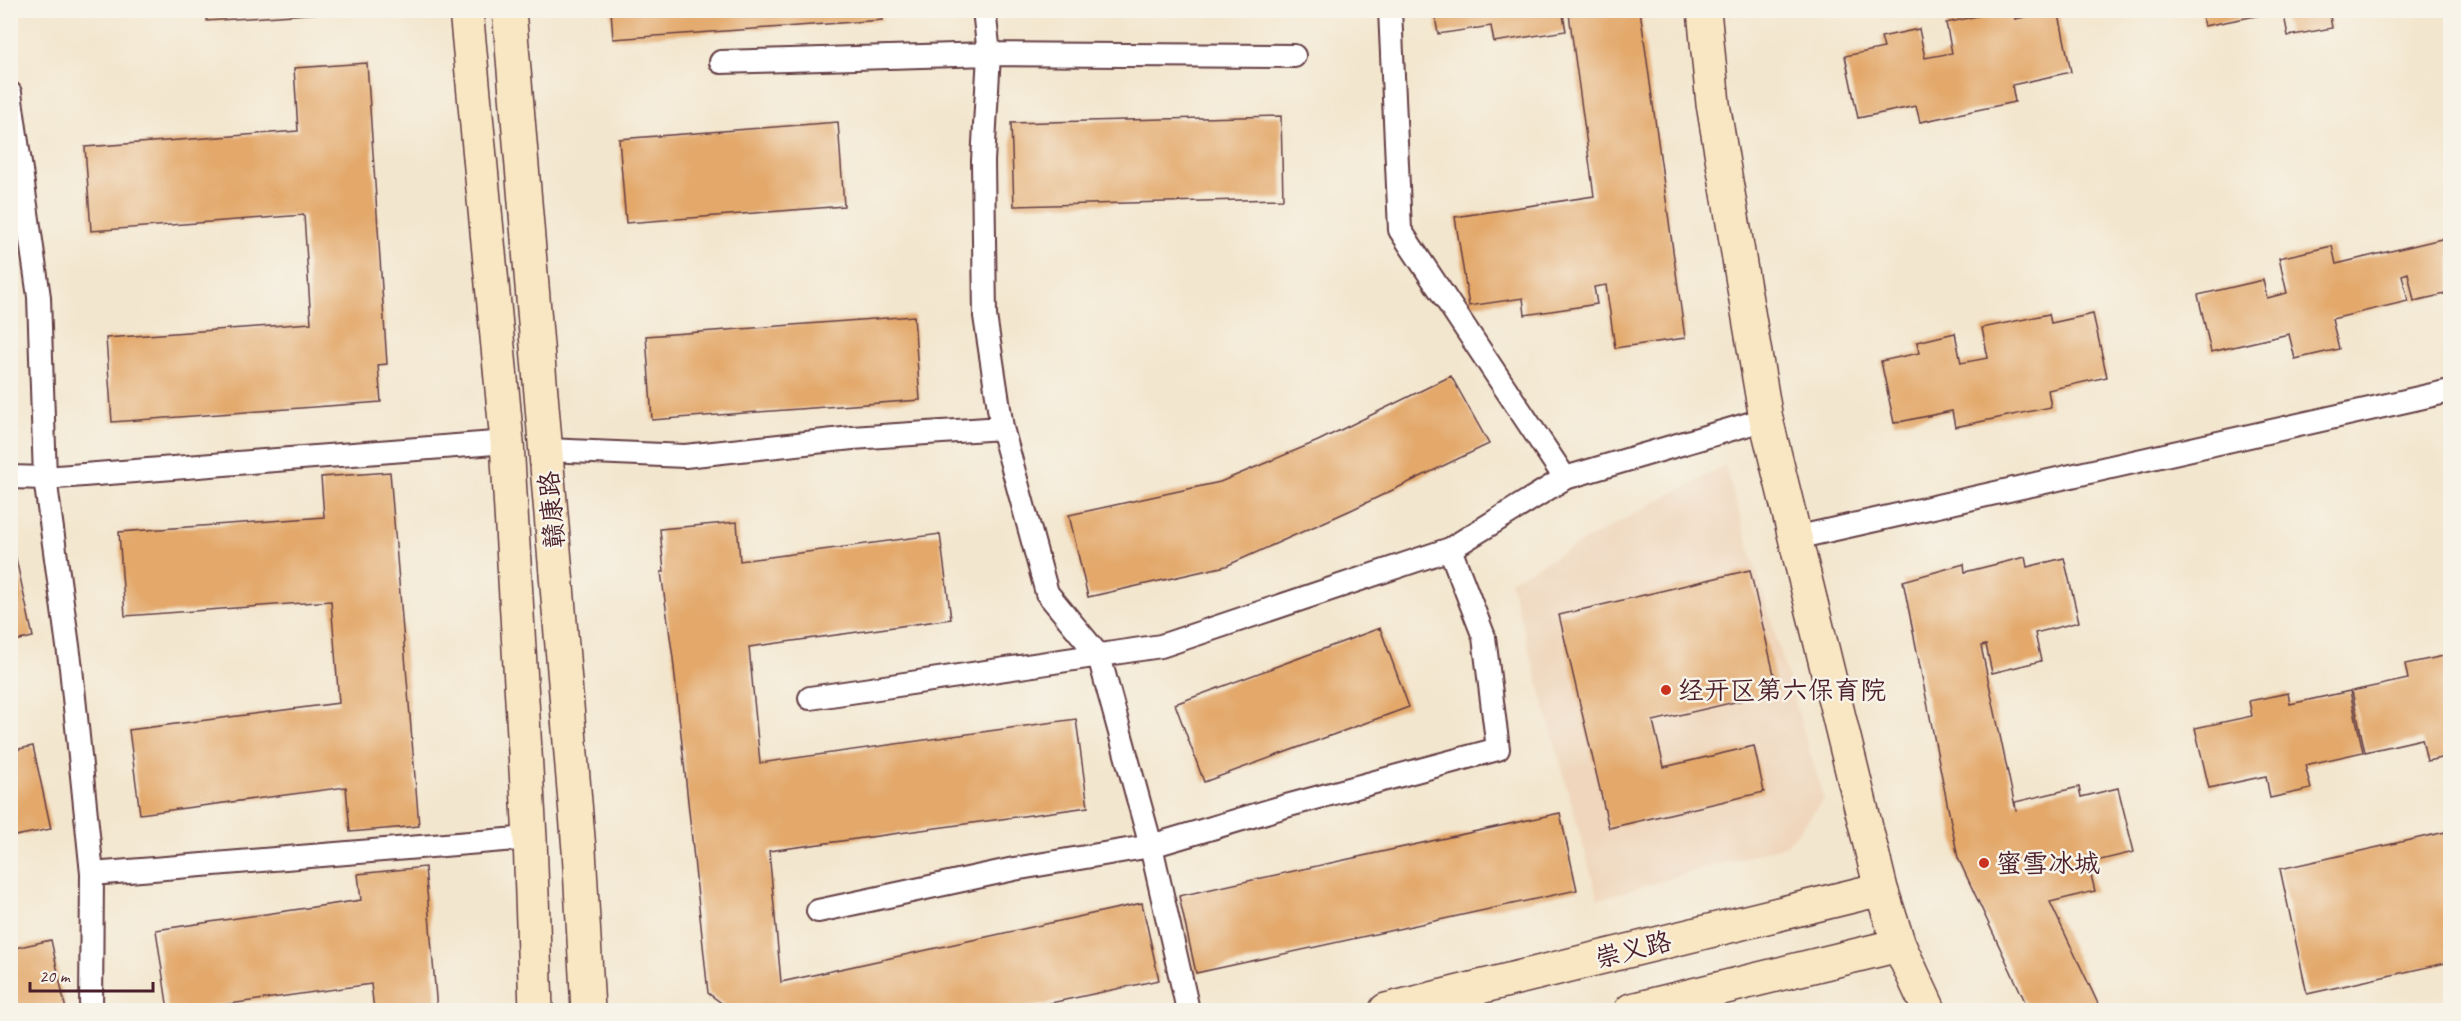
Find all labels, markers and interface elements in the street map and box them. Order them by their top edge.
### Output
street label: 赣康路 [532,470,572,550]
place label: 经开区第六保育院 [1678,674,1886,707]
marker: 经开区第六保育院 [1659,683,1673,697]
place label: 蜜雪冰城 [1996,847,2100,880]
marker: 蜜雪冰城 [1977,856,1991,870]
street label: 崇义路 [1591,925,1675,975]
scale bar [30,955,153,993]
text: 20 m [39,965,72,987]

